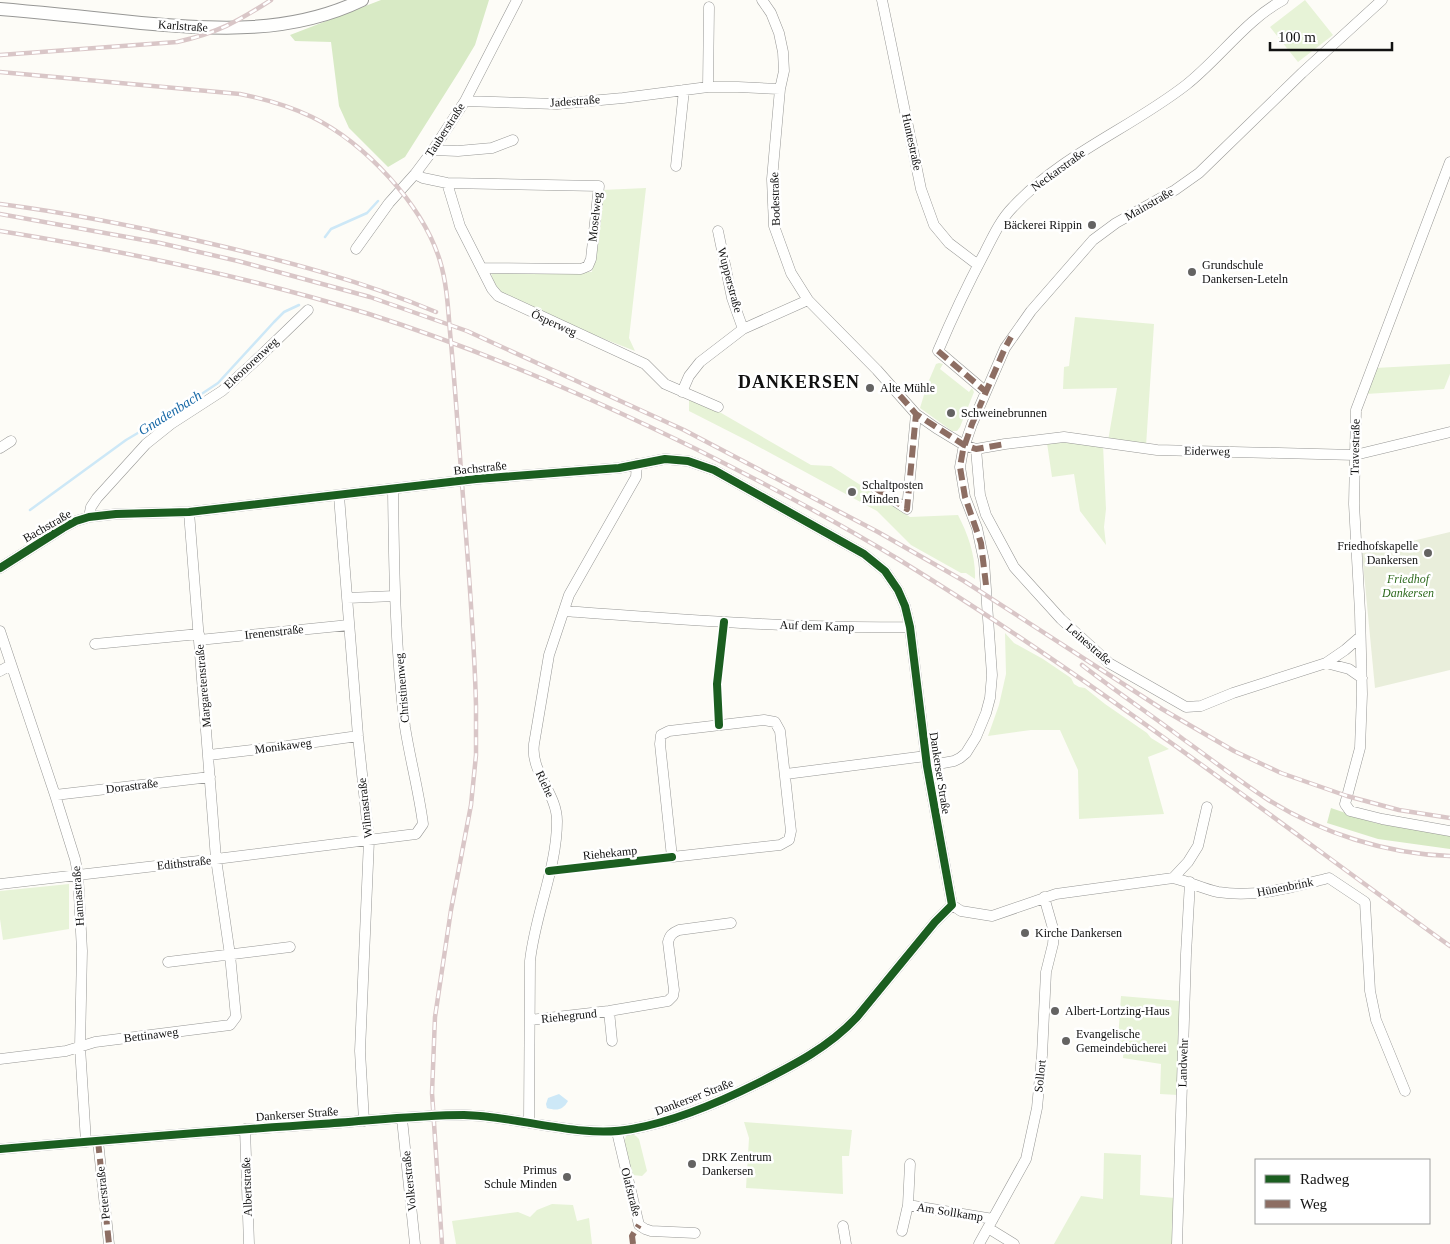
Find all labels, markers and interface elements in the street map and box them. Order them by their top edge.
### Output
street label: Karlstraße [158,17,208,35]
scale bar [1270,20,1392,52]
text: 100 m [1278,29,1316,45]
street label: Jadestraße [550,92,600,110]
street label: Tauberstraße [422,100,468,160]
street label: Huntestraße [899,112,925,172]
street label: Neckarstraße [1028,146,1088,194]
street label: Bodestraße [767,172,783,226]
street label: Mainstraße [1122,184,1176,224]
street label: Moselweg [585,191,605,243]
place label: Bäckerei Rippin [1004,218,1082,232]
marker: Bäckerei Rippin [1086,219,1098,231]
street label: Wupperstraße [715,246,745,314]
place label: Grundschule Dankersen-Leteln [1202,258,1288,286]
marker: Grundschule Dankersen-Leteln [1186,266,1198,278]
street label: Ösperweg [529,307,579,339]
street label: Eleonorenweg [221,334,281,392]
district label: DANKERSEN [738,372,860,392]
place label: Alte Mühle [880,381,935,395]
marker: Alte Mühle [864,382,876,394]
water label: Gnadenbach [136,388,204,438]
place label: Schweinebrunnen [961,406,1047,420]
marker: Schweinebrunnen [945,407,957,419]
street label: Travestraße [1348,419,1362,475]
street label: Eiderweg [1184,444,1230,458]
street label: Bachstraße [453,458,507,478]
place label: Schaltposten Minden [862,478,923,506]
marker: Schaltposten Minden [846,486,858,498]
street label: Bachstraße [20,507,74,545]
place label: Friedhofskapelle Dankersen [1337,539,1418,567]
marker: Friedhofskapelle Dankersen [1422,547,1434,559]
park label: Friedhof Dankersen [1381,572,1434,600]
street label: Auf dem Kamp [779,618,855,634]
street label: Leinestraße [1063,620,1115,668]
street label: Irenenstraße [244,622,304,642]
street label: Margaretenstraße [192,644,214,728]
street label: Christinenweg [392,653,412,723]
street label: Dankerser Straße [927,731,953,815]
street label: Monikaweg [254,736,312,756]
street label: Riehe [533,768,557,800]
street label: Dorastraße [105,776,159,796]
street label: Wilmastraße [355,777,375,839]
street label: Riehekamp [582,843,638,863]
street label: Edithstraße [156,853,212,873]
street label: Hannastraße [69,866,87,926]
street label: Hünenbrink [1256,875,1314,899]
place label: Kirche Dankersen [1035,926,1122,940]
marker: Kirche Dankersen [1019,927,1031,939]
place label: Albert-Lortzing-Haus [1065,1004,1170,1018]
marker: Albert-Lortzing-Haus [1049,1005,1061,1017]
street label: Riehegrund [540,1006,598,1026]
street label: Bettinaweg [123,1025,179,1045]
place label: Evangelische Gemeindebücherei [1076,1027,1167,1055]
marker: Evangelische Gemeindebücherei [1060,1035,1072,1047]
street label: Landwehr [1175,1038,1191,1088]
street label: Sollort [1031,1058,1049,1093]
street label: Dankerser Straße [653,1076,735,1118]
street label: Dankerser Straße [255,1104,339,1124]
street label: Volkerstraße [399,1150,419,1212]
place label: DRK Zentrum Dankersen [702,1150,772,1178]
street label: Albertstraße [239,1157,255,1217]
marker: DRK Zentrum Dankersen [686,1158,698,1170]
legend [1255,1159,1430,1224]
place label: Primus Schule Minden [484,1163,557,1191]
street label: Peterstraße [93,1166,113,1220]
street label: Olafstraße [618,1166,644,1218]
marker: Primus Schule Minden [561,1171,573,1183]
text: Radweg [1300,1171,1350,1187]
text: Weg [1300,1196,1328,1212]
street label: Am Sollkamp [916,1200,984,1224]

